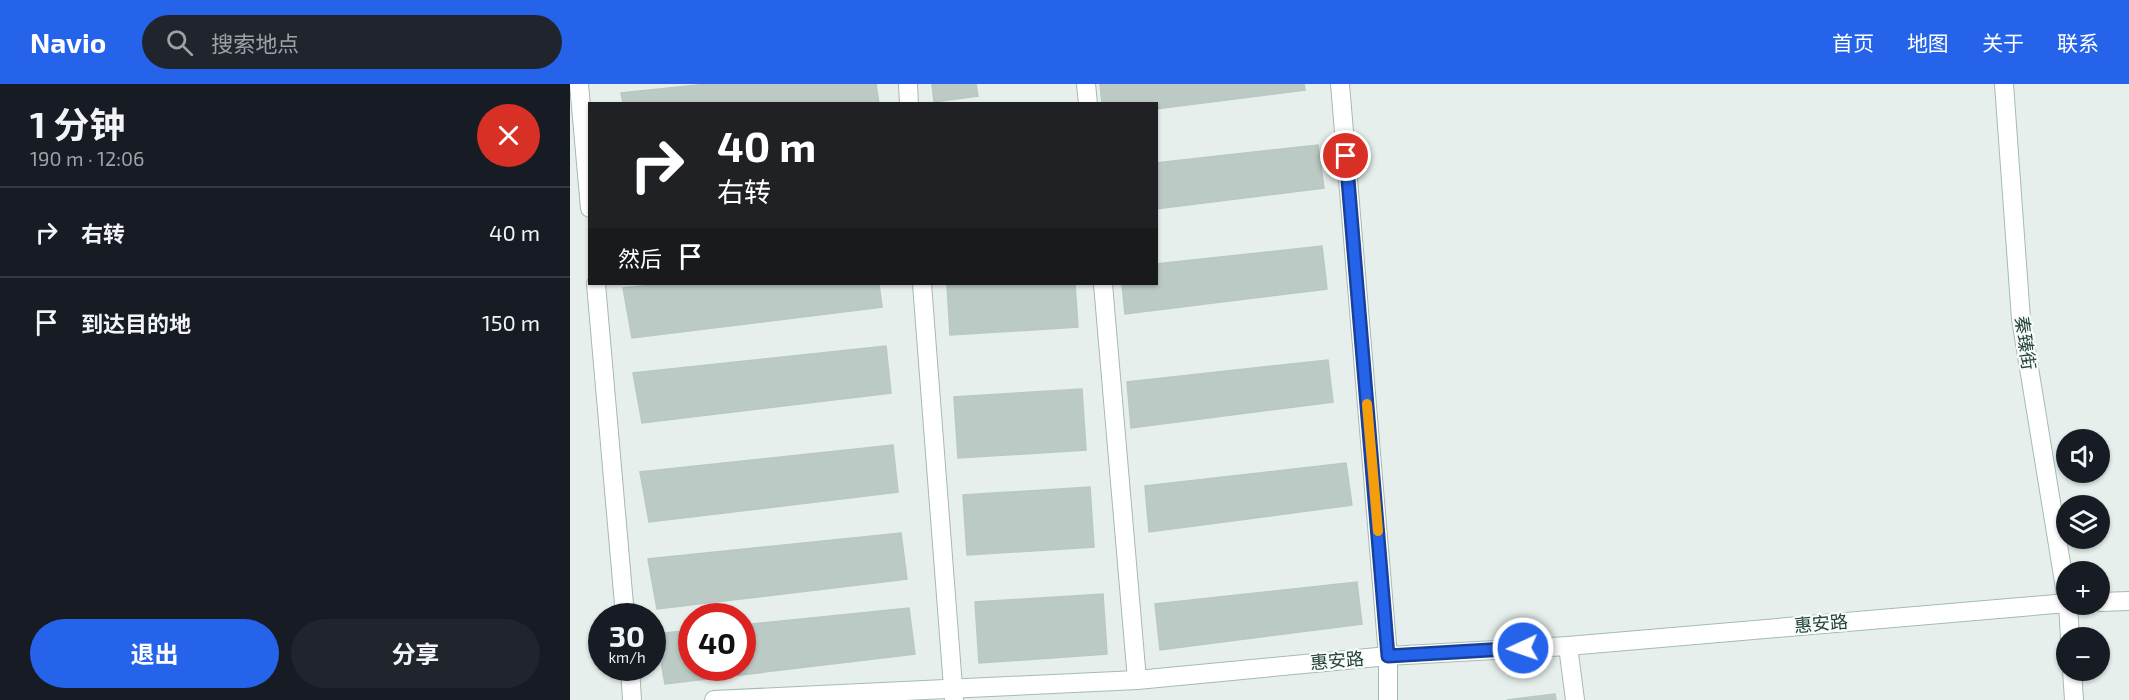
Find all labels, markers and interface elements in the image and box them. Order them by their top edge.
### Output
search box [142,15,562,69]
text: Navio [30,25,106,59]
icon: search [163,26,196,59]
text: 搜索地点 [211,30,299,56]
text: 首页 [1832,30,1874,55]
text: 地图 [1907,30,1949,55]
text: 关于 [1982,30,2024,55]
text: 联系 [2057,30,2099,55]
text: 1 分钟 [30,102,125,145]
button: close [477,104,540,167]
text: 40 m [717,120,816,170]
icon: right [618,126,696,204]
pin [1320,130,1371,181]
icon: arrive [1329,139,1362,172]
text: 190 m · 12:06 [30,146,145,170]
text: 右转 [717,175,771,207]
icon: right [30,216,63,249]
text: 40 m [489,219,540,245]
text: 右转 [81,220,125,246]
icon: arrive [674,240,707,273]
text: 然后 [618,245,662,271]
icon: arrive [30,306,63,339]
text: 150 m [482,309,540,335]
text: 到达目的地 [81,310,191,336]
street label: 秦臻街 [2011,315,2041,371]
map controls [2056,429,2110,681]
button: sound [2056,429,2110,483]
button: layers [2056,495,2110,549]
button: + [2056,561,2110,615]
speed limit sign: 40 [678,603,756,681]
street label: 惠安路 [1793,610,1849,636]
position arrow [1491,616,1555,680]
text: 30 [609,617,645,653]
button: 退出 [30,619,279,688]
button: 分享 [291,619,540,688]
button: − [2056,627,2110,681]
street label: 惠安路 [1309,647,1365,673]
text: km/h [608,648,646,666]

